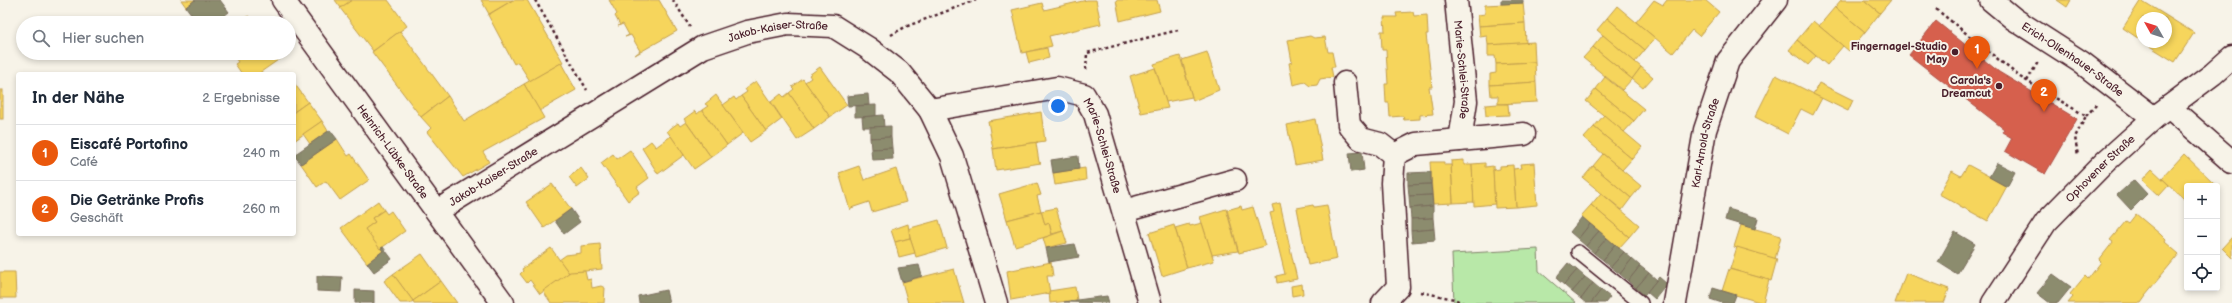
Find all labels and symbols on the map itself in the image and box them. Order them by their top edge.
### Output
north arrow [2136,12,2172,48]
street label: Jakob-Kaiser-Straße [726,17,829,45]
street label: Marie-Schlei-Straße [1452,19,1473,121]
street label: Erich-Ollenhauer-Straße [2019,19,2127,99]
pin: 1 [1964,36,1990,69]
place label: Fingernagel-Studio May [1851,40,1947,66]
marker: Fingernagel-Studio May [1950,47,1960,57]
place label: Carola's Dreamcut [1941,74,1992,100]
pin: 2 [2031,79,2057,112]
marker: Carola's Dreamcut [1994,81,2004,91]
your location [1048,96,1068,116]
street label: Marie-Schlei-Straße [1081,96,1124,195]
street label: Karl-Arnold-Straße [1689,96,1722,189]
street label: Heinrich-Lübke-Straße [354,102,432,201]
street label: Ophovener Straße [2063,132,2138,205]
street label: Jakob-Kaiser-Straße [447,144,540,209]

